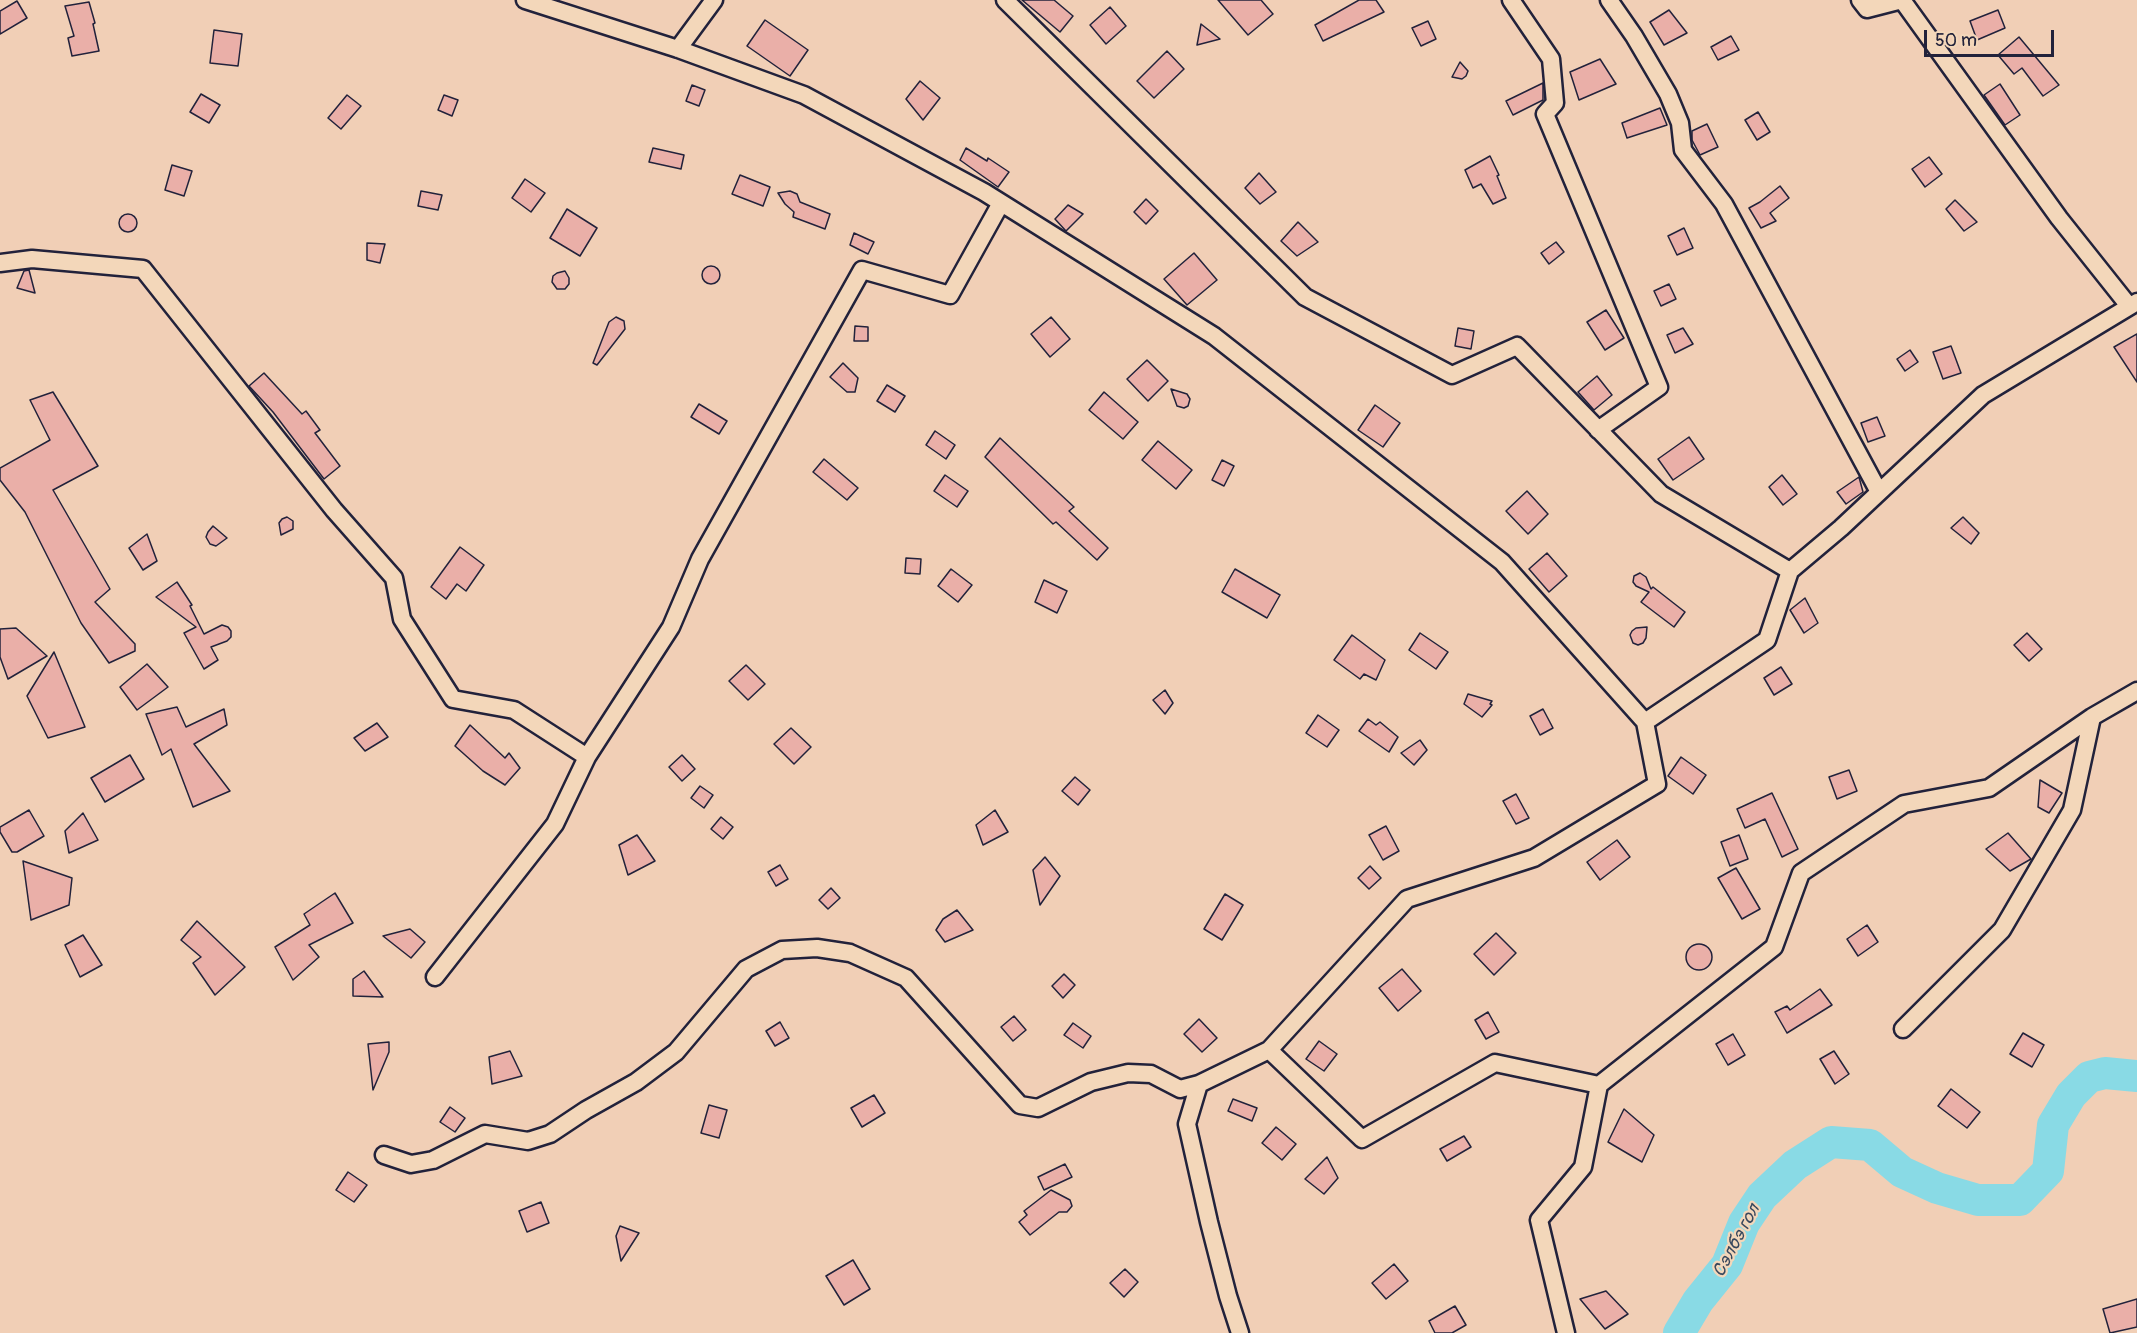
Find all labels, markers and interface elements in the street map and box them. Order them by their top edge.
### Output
scale bar [1927,18,2058,56]
text: 50 m [1935,29,1977,52]
water label: Сэлбэ гол [1709,1201,1765,1281]

